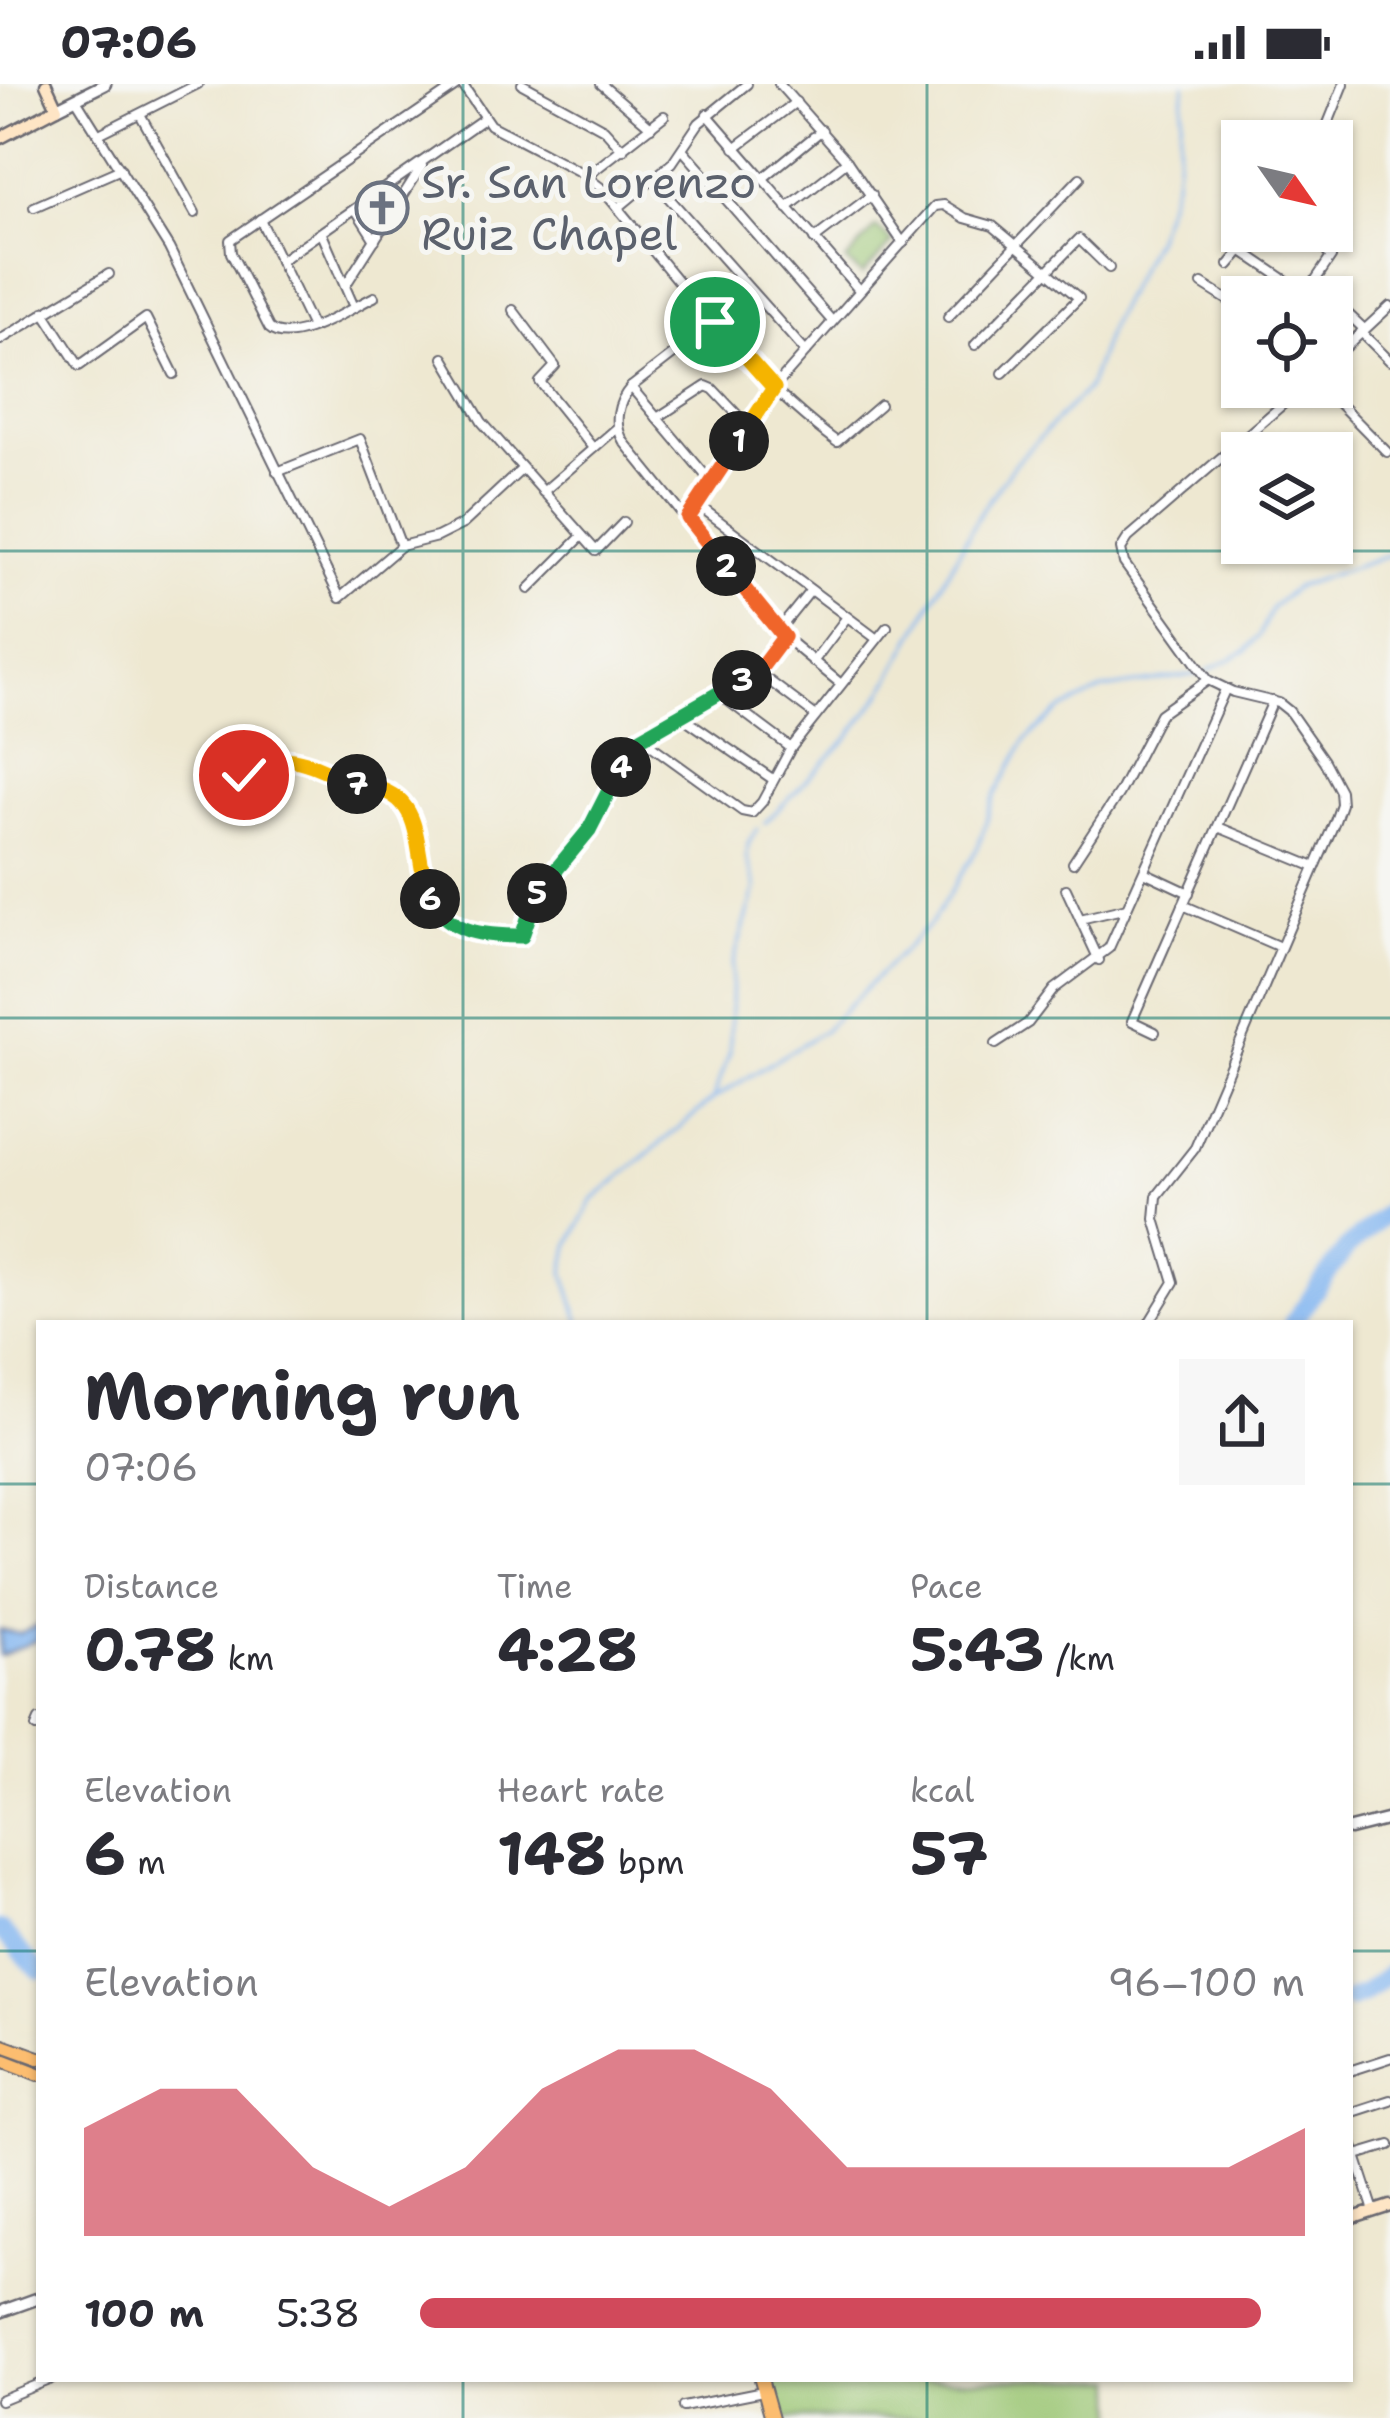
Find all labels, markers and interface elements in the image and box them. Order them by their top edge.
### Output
text: 07:06 [60,12,197,72]
north arrow [1221,120,1353,252]
map controls [1221,120,1353,564]
place label: Sr. San Lorenzo Ruiz Chapel [421,152,756,264]
church icon: Sr. San Lorenzo Ruiz Chapel [354,180,410,236]
pin [664,271,766,373]
button: locate [1221,276,1353,408]
icon: arrive [682,289,748,355]
pin: 1 [709,411,769,471]
text: 1 [731,418,747,463]
button: layers [1221,432,1353,564]
pin: 2 [696,536,756,596]
text: 2 [714,543,738,588]
pin: 3 [712,650,772,710]
text: 3 [730,657,754,702]
pin [193,724,295,826]
pin: 4 [591,737,651,797]
icon: check [211,742,277,808]
text: 4 [609,744,633,789]
pin: 7 [327,754,387,814]
text: 7 [345,761,369,806]
pin: 5 [507,863,567,923]
pin: 6 [400,869,460,929]
text: 5 [527,870,547,915]
text: 6 [418,876,442,921]
text: Morning run [84,1352,520,1440]
button: share [1179,1359,1305,1485]
text: 07:06 [84,1441,198,1493]
text: Distance [84,1564,219,1609]
text: Time [497,1564,573,1609]
text: Pace [910,1564,983,1609]
text: 0.78 [84,1609,216,1689]
text: 4:28 [497,1609,638,1689]
text: 5:43 [910,1609,1045,1689]
text: km [216,1636,274,1681]
text: /km [1045,1636,1115,1681]
text: Elevation [84,1768,232,1813]
text: Heart rate [497,1768,665,1813]
text: kcal [910,1768,974,1813]
text: 6 [84,1813,126,1893]
text: 148 [497,1813,607,1893]
text: 57 [910,1813,989,1893]
text: m [126,1840,166,1885]
text: bpm [607,1840,684,1885]
text: Elevation [84,1956,259,2008]
text: 96–100 m [1108,1956,1305,2008]
text: 100 m [84,2287,204,2339]
text: 5:38 [276,2287,361,2339]

